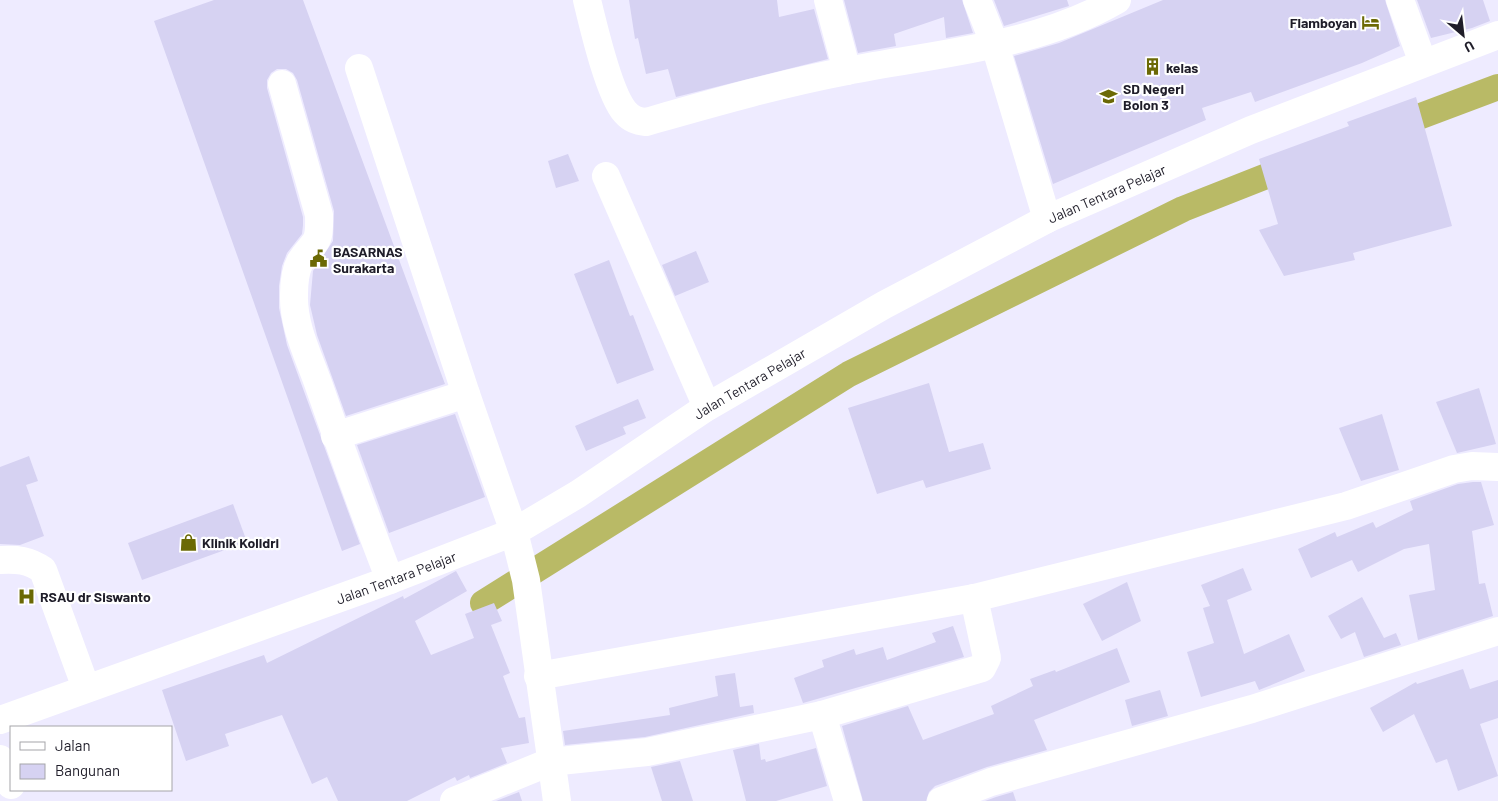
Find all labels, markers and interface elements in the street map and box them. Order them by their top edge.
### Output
north arrow [1438,10,1488,60]
hotel icon: Flamboyan [1361,12,1381,32]
place label: Flamboyan [1290,14,1357,31]
text: U [1461,37,1477,57]
building icon: kelas [1142,57,1162,77]
place label: kelas [1166,59,1198,76]
place label: SD Negeri Bolon 3 [1123,80,1184,113]
school or university icon: SD Negeri Bolon 3 [1099,86,1119,106]
street label: Jalan Tentara Pelajar [1045,160,1168,226]
place label: BASARNAS Surakarta [333,243,403,276]
public building icon: BASARNAS Surakarta [309,249,329,269]
street label: Jalan Tentara Pelajar [690,344,808,422]
shop icon: Klinik Kolidri [178,532,198,552]
place label: Klinik Kolidri [202,534,279,551]
street label: Jalan Tentara Pelajar [334,547,458,607]
hospital icon: RSAU dr Siswanto [16,586,36,606]
place label: RSAU dr Siswanto [40,588,151,605]
legend [10,726,172,791]
text: Jalan [55,736,91,754]
text: Bangunan [55,761,120,779]

